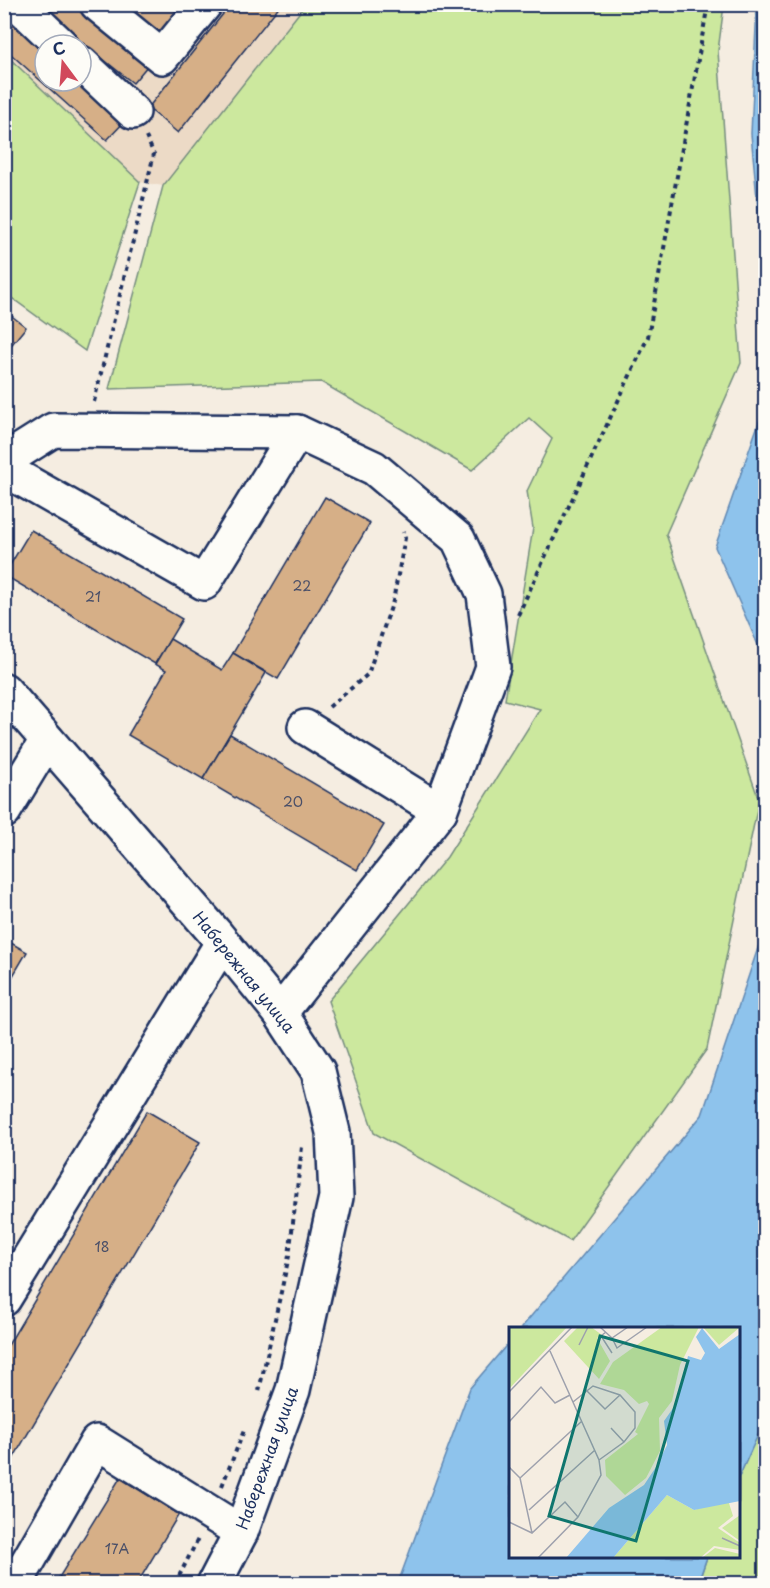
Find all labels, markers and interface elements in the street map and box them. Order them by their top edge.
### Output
north arrow [33,33,93,93]
text: С [49,34,68,61]
house number: 22 [293,575,311,596]
house number: 21 [85,586,101,607]
house number: 20 [283,791,303,812]
street label: Набережная улица [188,905,302,1038]
house number: 18 [94,1236,110,1257]
inset map [509,1327,740,1558]
street label: Набережная улица [229,1383,303,1533]
house number: 17А [105,1538,130,1559]

